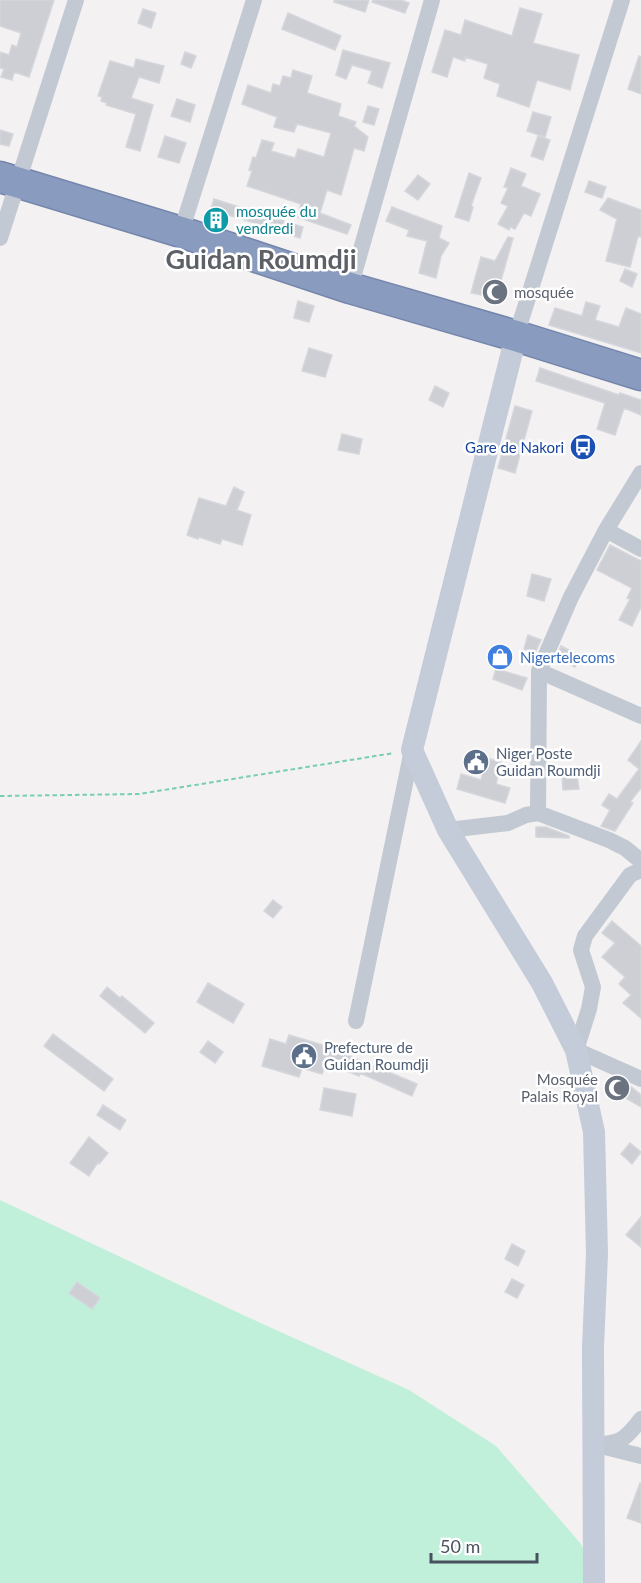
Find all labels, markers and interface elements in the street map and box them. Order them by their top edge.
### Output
place label: mosquée du vendredi [236,202,317,237]
building icon: mosquée du vendredi [201,205,231,235]
district label: Guidan Roumdji [165,242,357,275]
mosque icon: mosquée [480,277,510,307]
place label: mosquée [514,283,574,301]
bus stop icon: Gare de Nakori [568,432,598,462]
place label: Gare de Nakori [465,438,564,456]
shop icon: Nigertelecoms [485,642,515,672]
place label: Nigertelecoms [520,648,615,666]
place label: Niger Poste Guidan Roumdji [496,744,601,779]
public building icon: Niger Poste Guidan Roumdji [461,747,491,777]
place label: Prefecture de Guidan Roumdji [324,1038,429,1073]
public building icon: Prefecture de Guidan Roumdji [289,1041,319,1071]
place label: Mosquée Palais Royal [521,1070,598,1105]
mosque icon: Mosquée Palais Royal [602,1073,632,1103]
scale bar [431,1526,538,1564]
text: 50 m [440,1535,480,1557]

